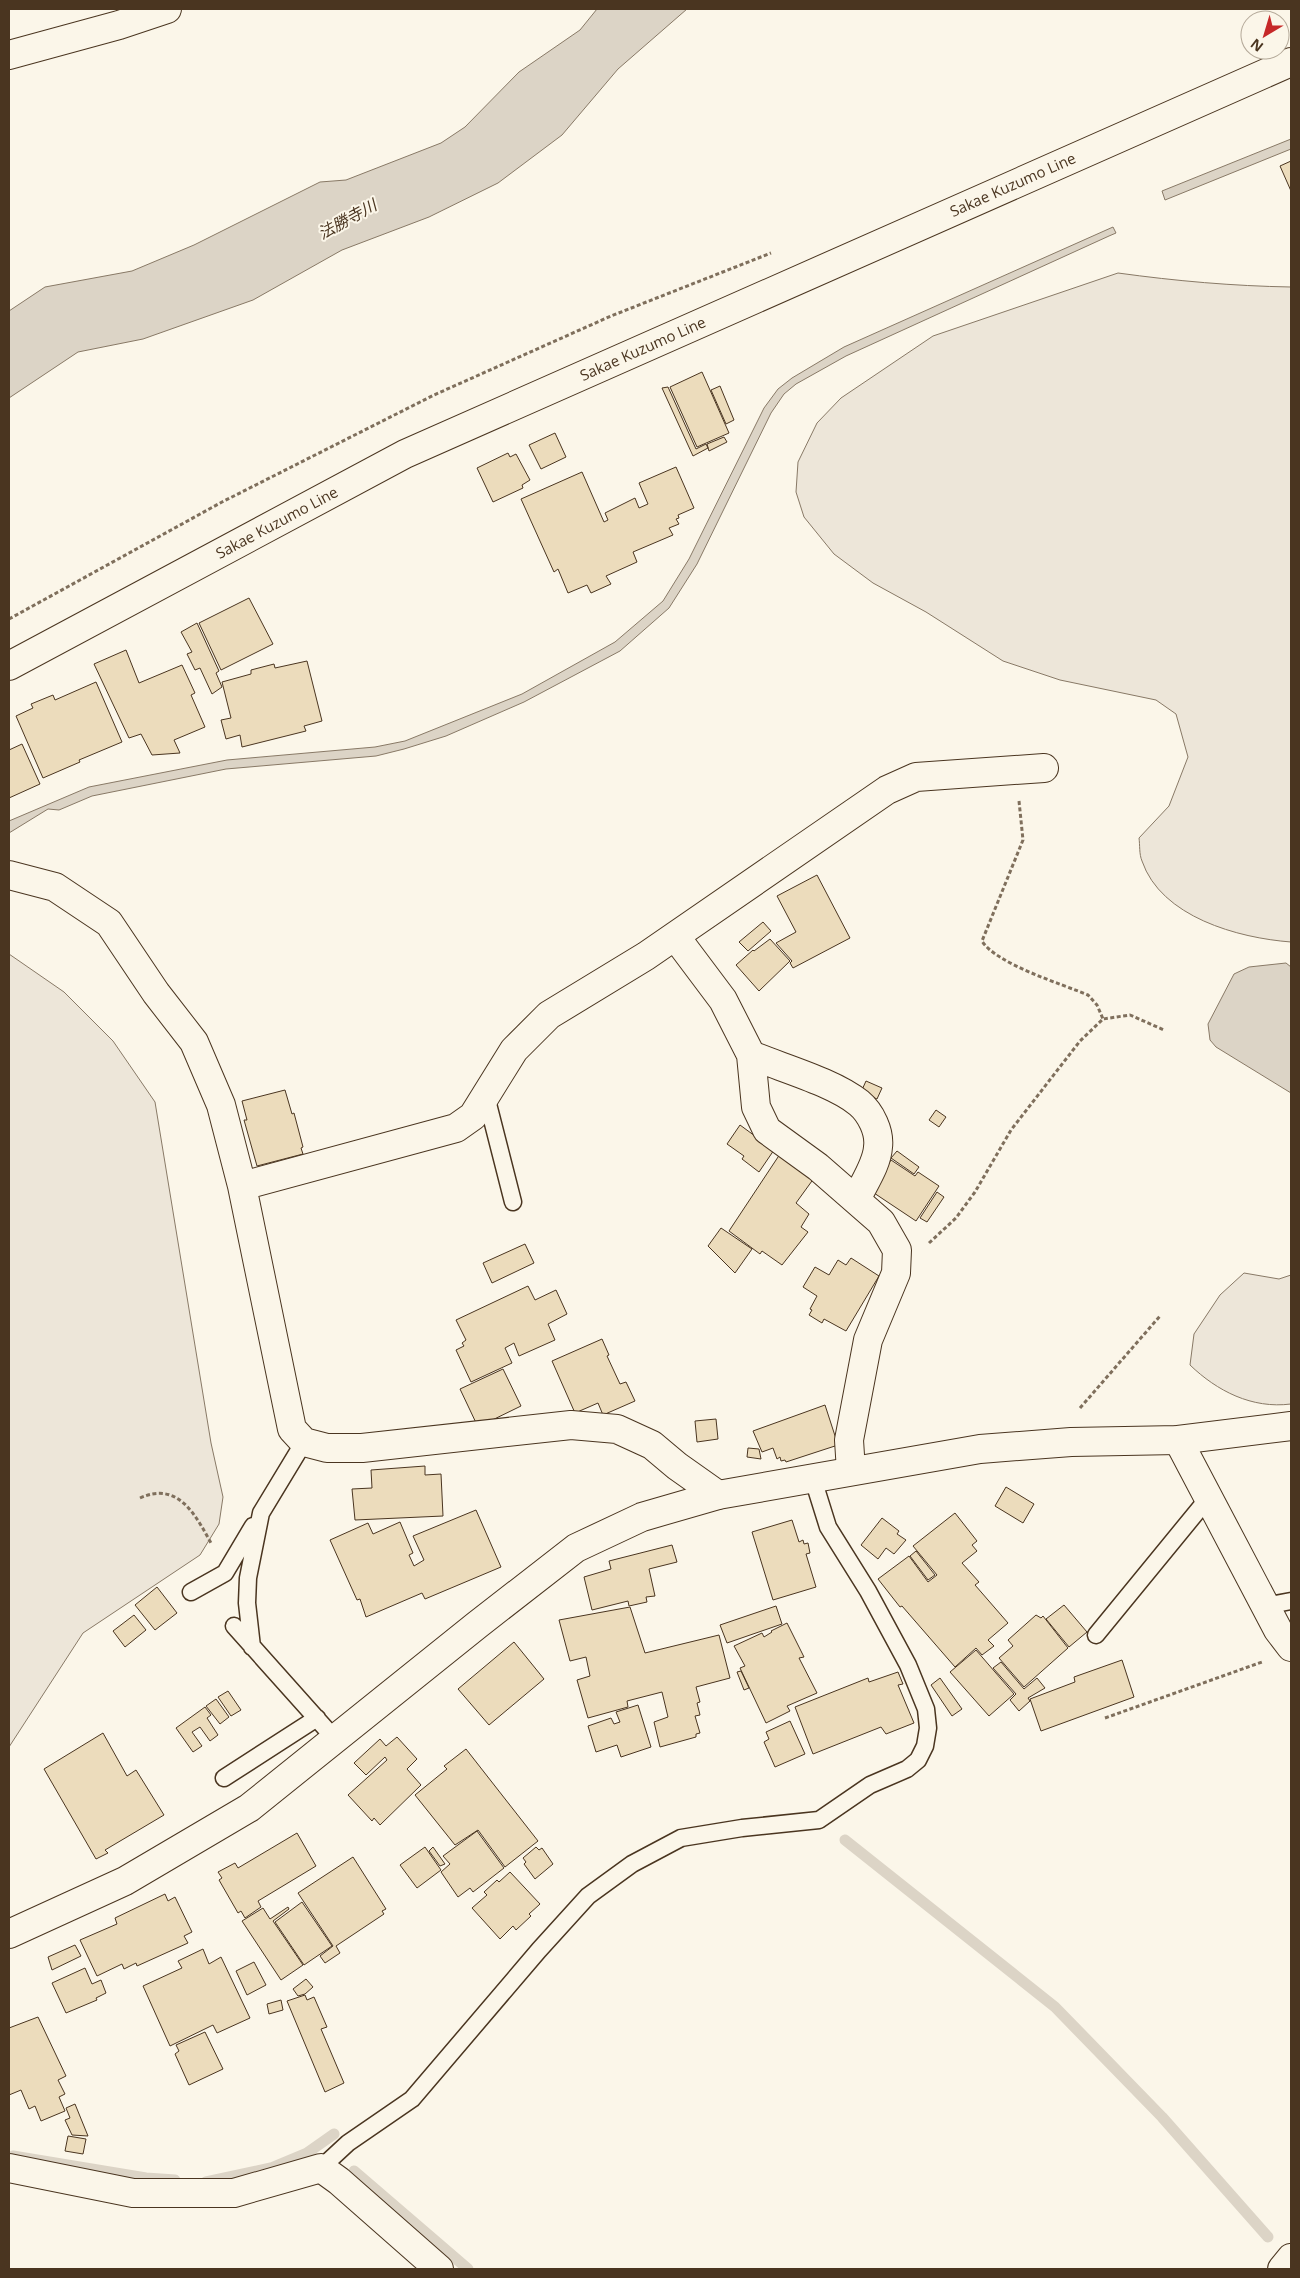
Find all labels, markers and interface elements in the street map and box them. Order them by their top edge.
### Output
north arrow [1240,10,1290,60]
text: N [1246,35,1267,57]
street label: Sakae Kuzumo Line [947,147,1079,221]
water label: 法勝寺川 [314,193,382,244]
street label: Sakae Kuzumo Line [577,311,709,385]
street label: Sakae Kuzumo Line [212,481,341,563]

